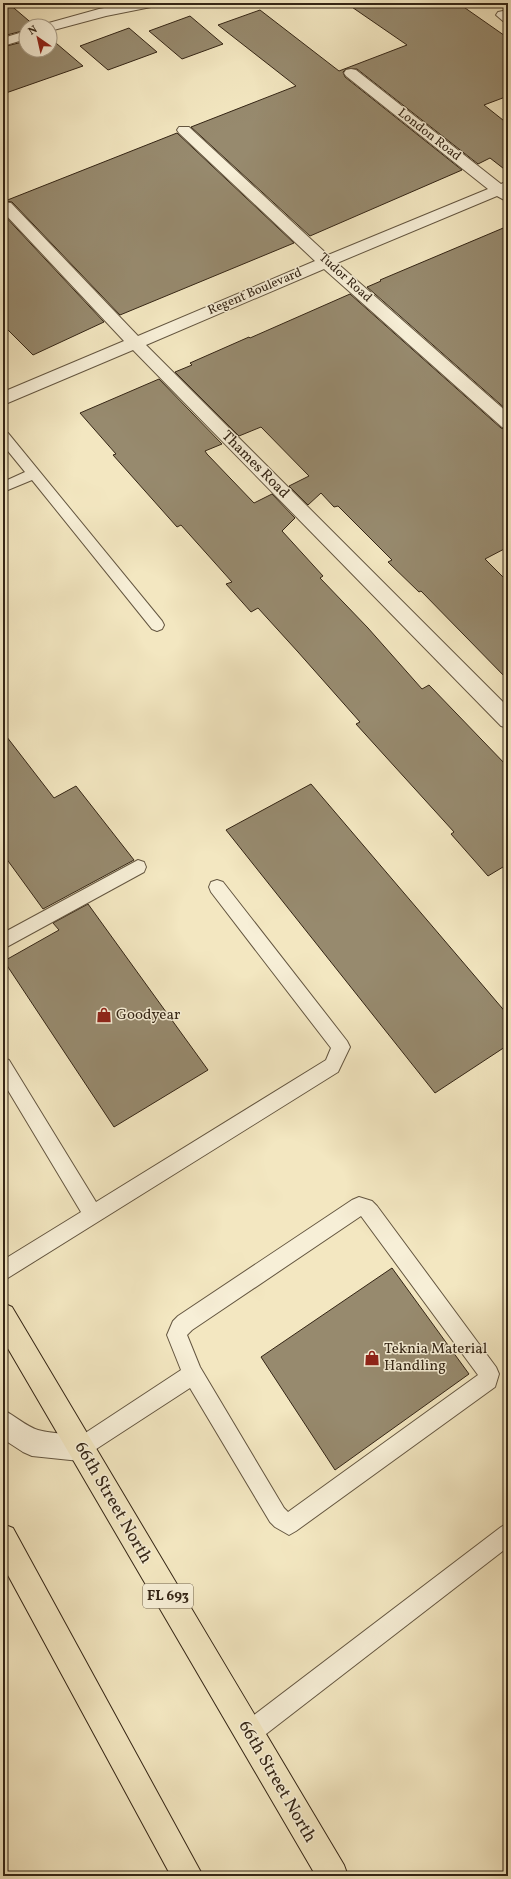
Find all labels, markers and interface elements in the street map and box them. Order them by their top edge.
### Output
north arrow [18,18,58,58]
text: N [26,22,41,39]
street label: London Road [394,105,464,165]
street label: Tudor Road [314,249,376,307]
street label: Regent Boulevard [205,264,305,320]
street label: Thames Road [216,426,294,504]
place label: Goodyear [116,1005,180,1026]
shop icon: Goodyear [95,1006,113,1024]
place label: Teknia Material Handling [384,1339,487,1377]
shop icon: Teknia Material Handling [363,1349,381,1367]
street label: 66th Street North [68,1437,158,1569]
road number: FL 693 [143,1584,193,1608]
street label: 66th Street North [232,1716,322,1848]

